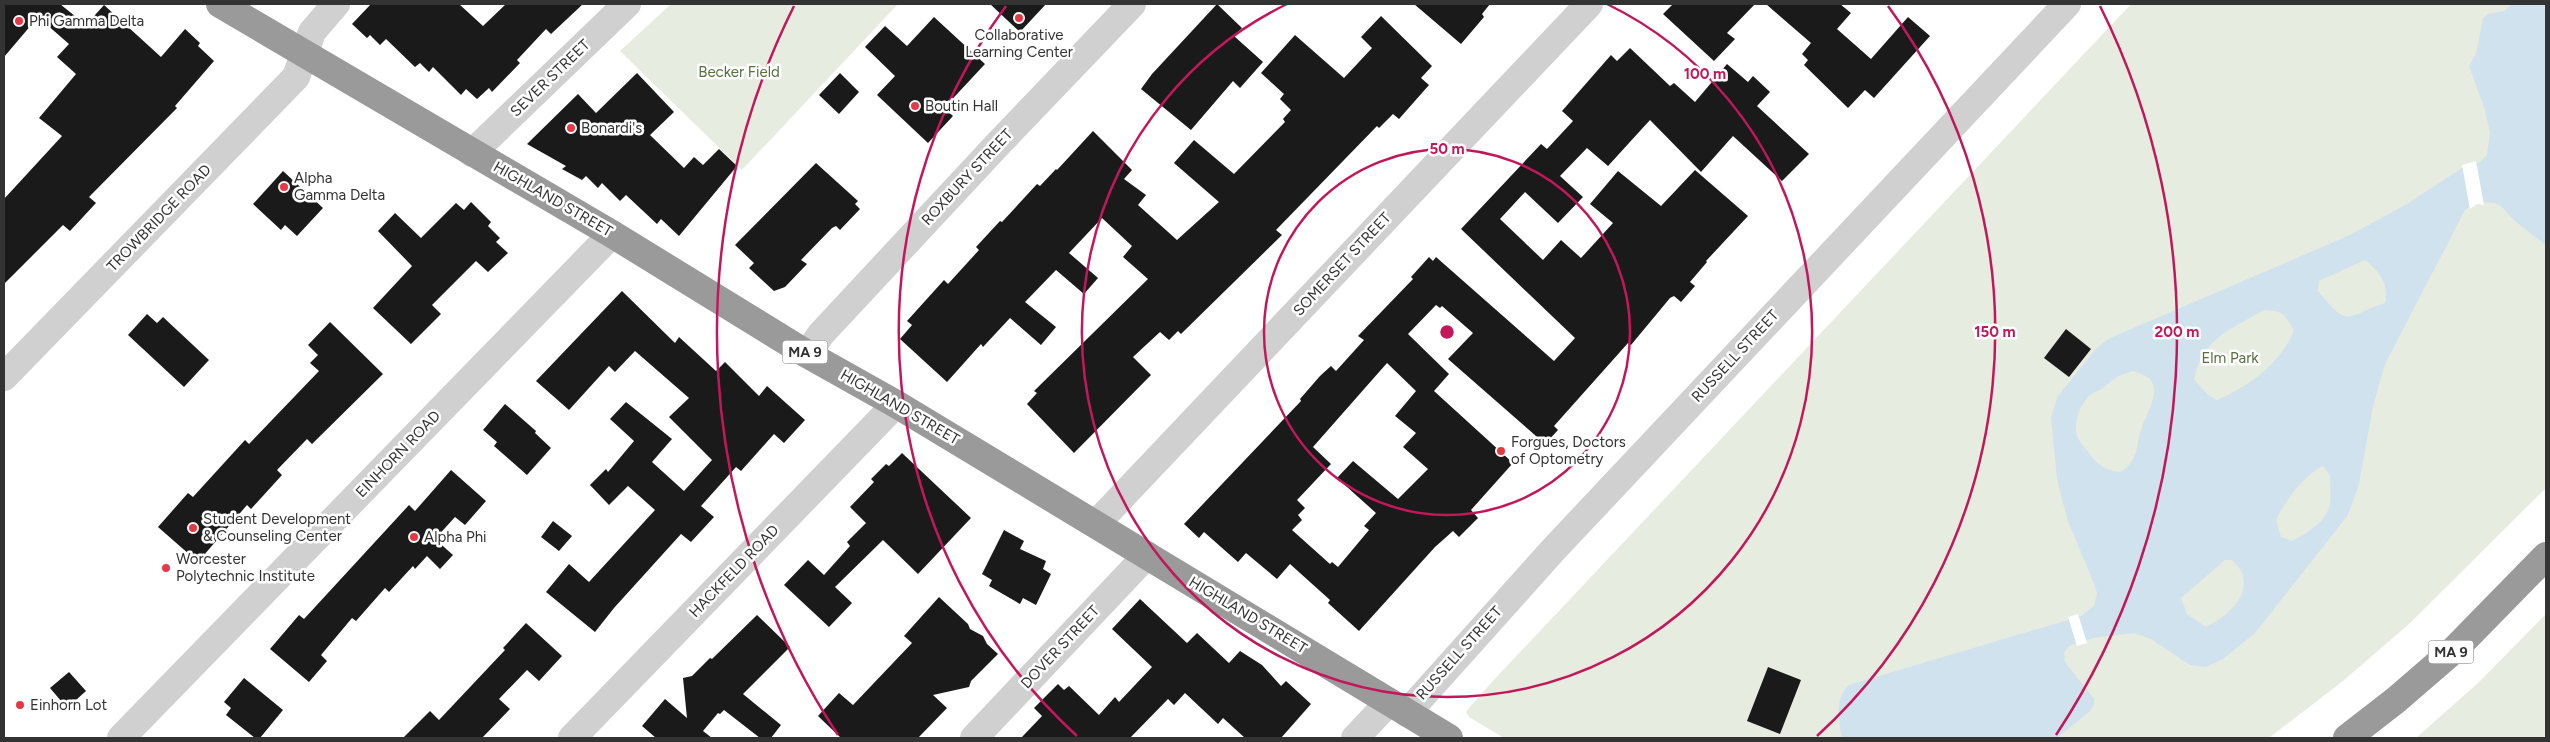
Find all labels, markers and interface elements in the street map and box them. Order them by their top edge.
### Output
place label: Phi Gamma Delta [29,12,144,30]
marker: Collaborative Learning Center [1013,12,1025,24]
marker: Phi Gamma Delta [13,15,25,27]
place label: Collaborative Learning Center [965,26,1073,61]
street label: SEVER STREET [507,35,594,120]
park label: Becker Field [698,63,780,81]
text: 100 m [1684,65,1726,83]
place label: Boutin Hall [925,97,998,115]
marker: Boutin Hall [909,100,921,112]
place label: Bonardi's [581,119,642,137]
marker: Bonardi's [565,122,577,134]
street label: ROXBURY STREET [918,125,1017,229]
text: 50 m [1429,140,1465,158]
street label: HIGHLAND STREET [490,158,616,241]
street label: TROWBRIDGE ROAD [103,161,215,275]
place label: Alpha Gamma Delta [294,169,385,204]
marker: Alpha Gamma Delta [278,181,290,193]
street label: SOMERSET STREET [1289,208,1395,319]
street label: RUSSELL STREET [1688,306,1783,406]
centre of rings [1438,323,1456,341]
text: 150 m [1974,323,2016,341]
text: 200 m [2155,323,2199,341]
road number: MA 9 [782,341,828,364]
park label: Elm Park [2201,349,2259,367]
street label: HIGHLAND STREET [837,366,963,449]
street label: EINHORN ROAD [352,407,444,501]
place label: Forgues, Doctors of Optometry [1511,433,1626,468]
marker: Forgues, Doctors of Optometry [1495,445,1507,457]
place label: Student Development & Counseling Center [203,510,351,545]
street label: HACKFELD ROAD [685,521,783,621]
marker: Student Development & Counseling Center [187,522,199,534]
place label: Alpha Phi [424,528,487,546]
marker: Alpha Phi [408,531,420,543]
place label: Worcester Polytechnic Institute [176,550,315,585]
marker: Worcester Polytechnic Institute [160,562,172,574]
street label: HIGHLAND STREET [1186,573,1311,658]
street label: DOVER STREET [1017,601,1104,692]
street label: RUSSELL STREET [1412,602,1506,703]
road number: MA 9 [2428,640,2474,664]
place label: Einhorn Lot [30,696,107,714]
marker: Einhorn Lot [14,699,26,711]

